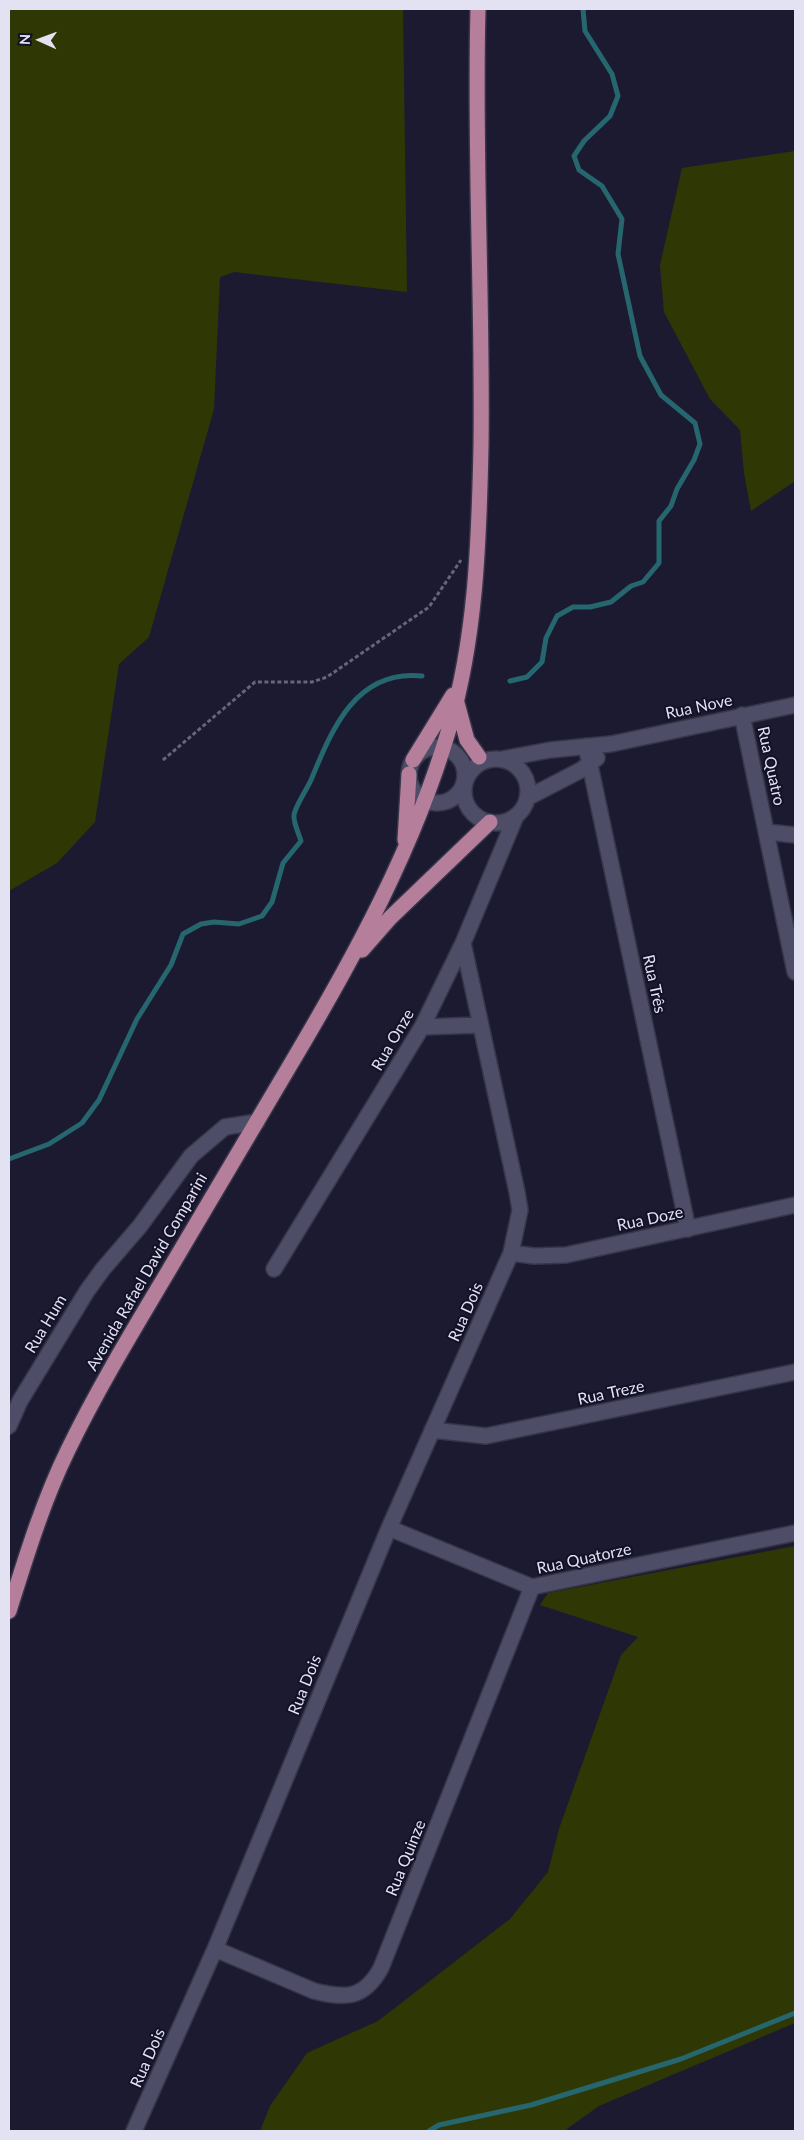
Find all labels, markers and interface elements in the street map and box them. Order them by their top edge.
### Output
north arrow [15,15,65,65]
text: N [16,34,33,45]
street label: Rua Nove [664,691,734,723]
street label: Rua Quatro [753,725,789,807]
street label: Rua Três [638,953,670,1015]
street label: Rua Onze [368,1006,418,1074]
street label: Avenida Rafael David Comparini [82,1170,212,1374]
street label: Rua Doze [615,1203,685,1235]
street label: Rua Dois [445,1280,487,1344]
street label: Rua Hum [21,1291,71,1357]
street label: Rua Treze [576,1377,646,1409]
street label: Rua Quatorze [535,1540,633,1578]
street label: Rua Dois [284,1652,326,1718]
street label: Rua Quinze [382,1817,430,1899]
street label: Rua Dois [127,2026,169,2090]

